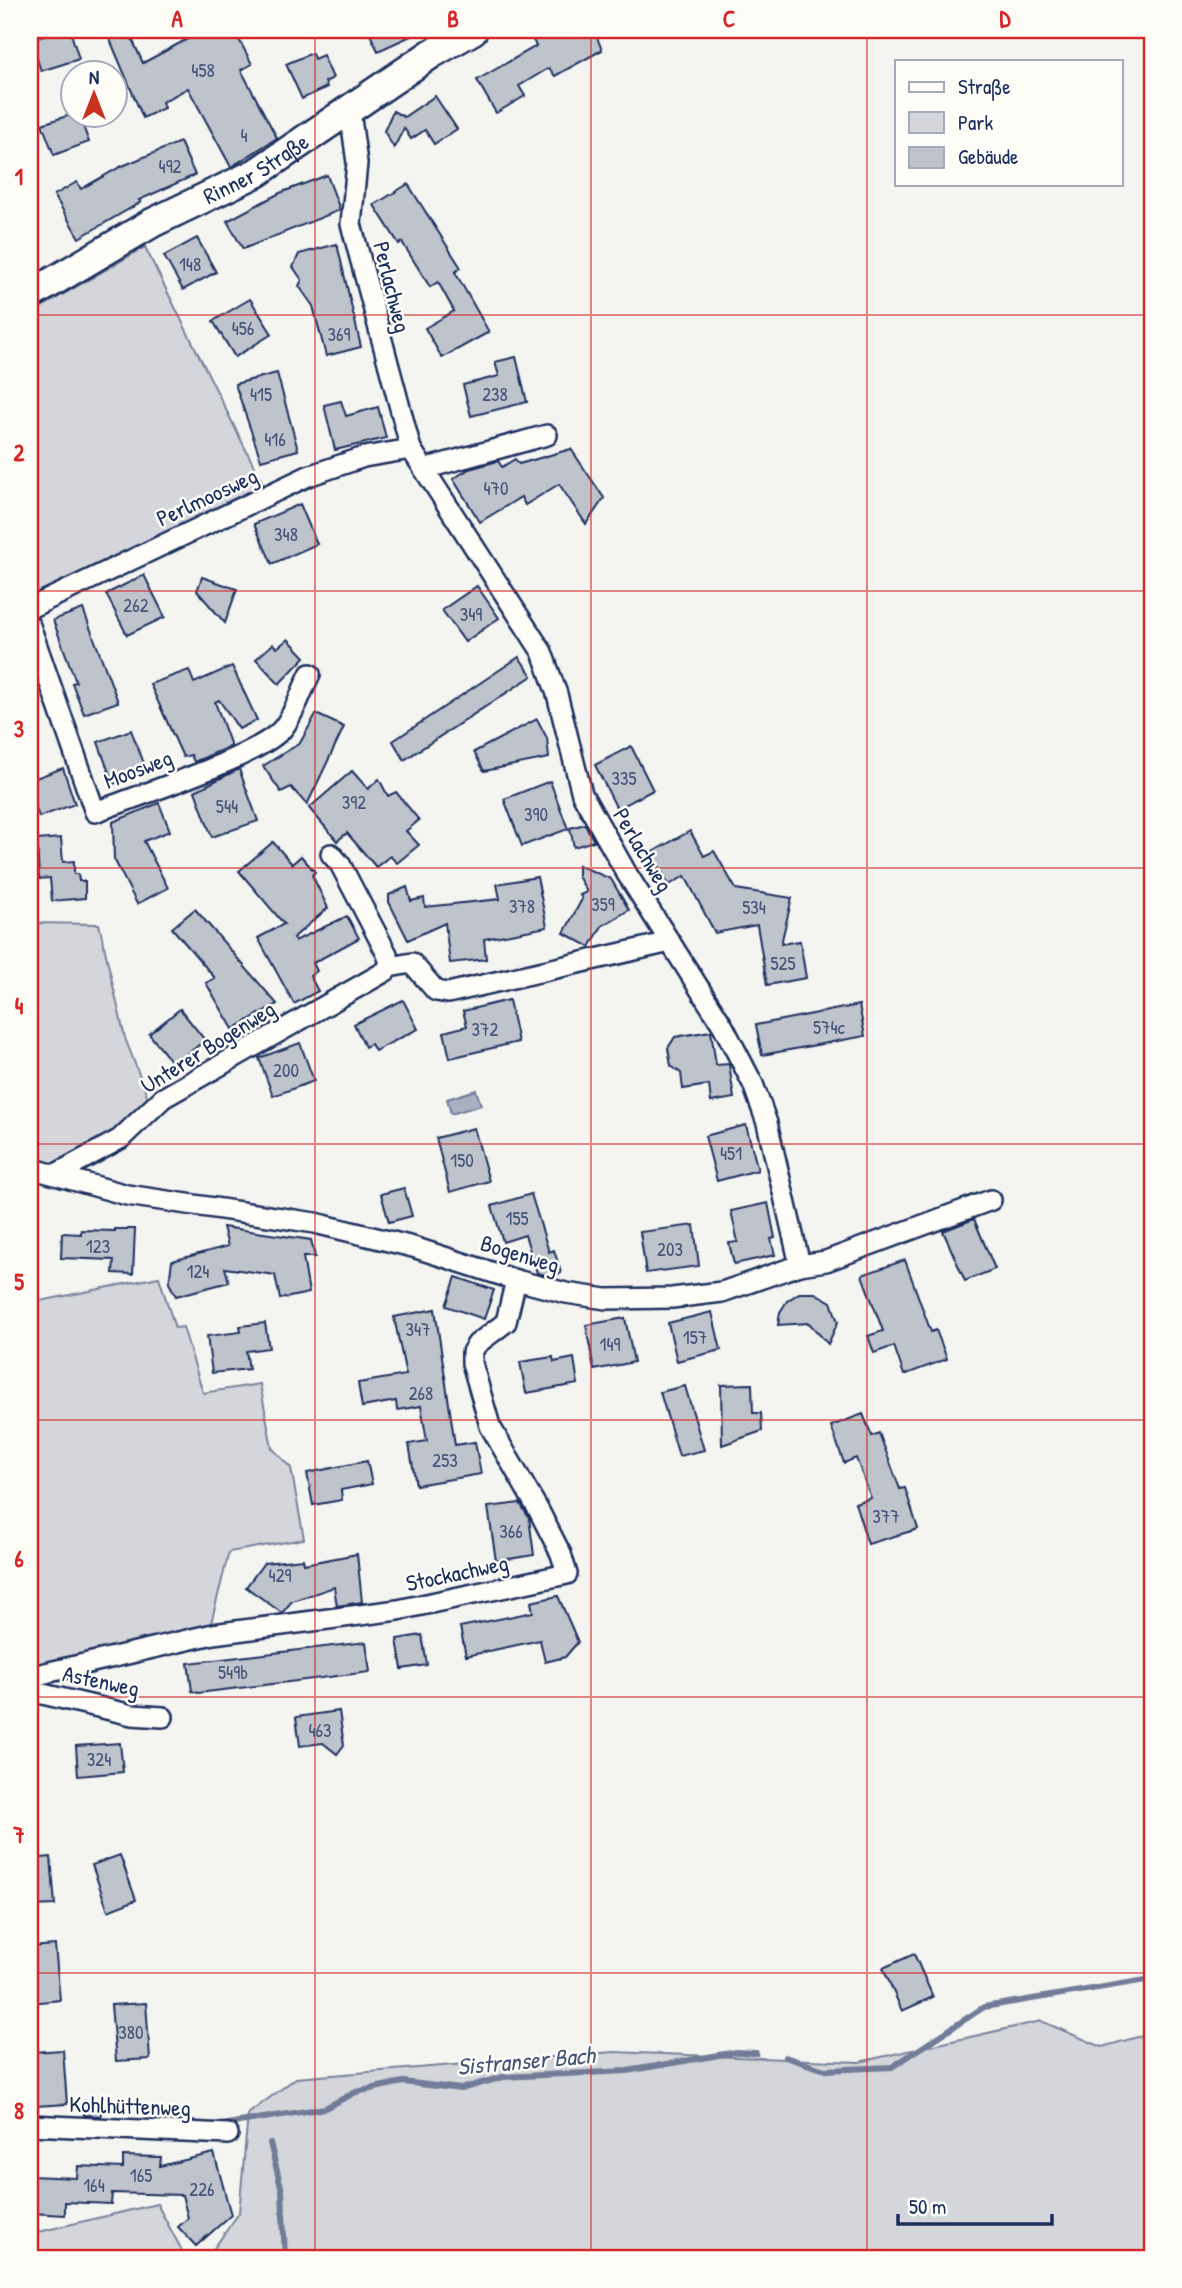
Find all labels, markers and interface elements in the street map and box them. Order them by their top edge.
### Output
text: A [171,3,183,34]
text: B [447,3,459,34]
text: C [723,3,735,34]
text: D [1000,3,1012,34]
house number: 458 [191,57,215,83]
north arrow [60,60,130,130]
legend [895,60,1122,186]
text: N [89,64,99,90]
text: Straße [958,72,1011,101]
text: Park [958,108,993,137]
house number: 4 [240,122,248,148]
street label: Rinner Straße [198,126,315,211]
text: Gebäude [958,142,1018,171]
house number: 492 [159,153,182,179]
text: 1 [15,161,23,192]
street label: Perlachweg [366,238,419,336]
house number: 148 [179,251,201,277]
house number: 456 [232,315,254,341]
house number: 369 [327,321,351,347]
house number: 415 [250,381,272,407]
house number: 238 [482,381,508,407]
house number: 416 [264,426,286,452]
text: 2 [14,437,25,468]
street label: Perlmoosweg [151,460,262,533]
house number: 470 [483,475,509,501]
house number: 348 [274,521,298,547]
house number: 262 [123,592,149,618]
house number: 349 [460,601,482,627]
text: 3 [14,713,24,744]
street label: Moosweg [99,741,177,796]
house number: 335 [611,765,637,791]
house number: 392 [342,789,366,815]
house number: 544 [216,793,238,819]
house number: 390 [524,801,548,827]
street label: Perlachweg [606,802,681,898]
house number: 359 [591,891,615,917]
house number: 378 [509,893,535,919]
house number: 534 [742,894,766,920]
house number: 525 [771,950,795,976]
text: 4 [15,990,24,1021]
street label: Unterer Bogenweg [135,993,281,1100]
house number: 574c [813,1014,846,1040]
house number: 372 [472,1016,499,1042]
house number: 200 [273,1057,299,1083]
house number: 451 [720,1140,742,1166]
house number: 150 [450,1147,474,1173]
house number: 155 [506,1205,528,1231]
street label: Bogenweg [477,1227,563,1280]
house number: 123 [86,1233,110,1259]
house number: 203 [657,1236,683,1262]
house number: 124 [187,1258,209,1284]
text: 5 [14,1266,24,1297]
house number: 347 [405,1316,431,1342]
house number: 157 [683,1324,707,1350]
house number: 149 [600,1331,621,1357]
house number: 268 [409,1380,433,1406]
house number: 253 [432,1447,458,1473]
house number: 377 [872,1503,900,1529]
house number: 366 [499,1518,523,1544]
text: 6 [14,1543,24,1574]
street label: Stockachweg [403,1547,511,1598]
house number: 429 [269,1562,292,1588]
street label: Astenweg [60,1657,142,1704]
house number: 549b [218,1659,248,1685]
house number: 463 [308,1717,332,1743]
house number: 324 [87,1746,111,1772]
text: 7 [12,1819,25,1850]
house number: 380 [118,2019,144,2045]
water label: Sistranser Bach [456,2038,598,2082]
street label: Kohlhüttenweg [69,2088,191,2123]
text: 8 [14,2095,24,2126]
house number: 165 [130,2162,152,2188]
house number: 164 [83,2172,105,2198]
house number: 226 [189,2176,215,2202]
scale bar [898,2183,1052,2227]
text: 50 m [909,2192,946,2221]

